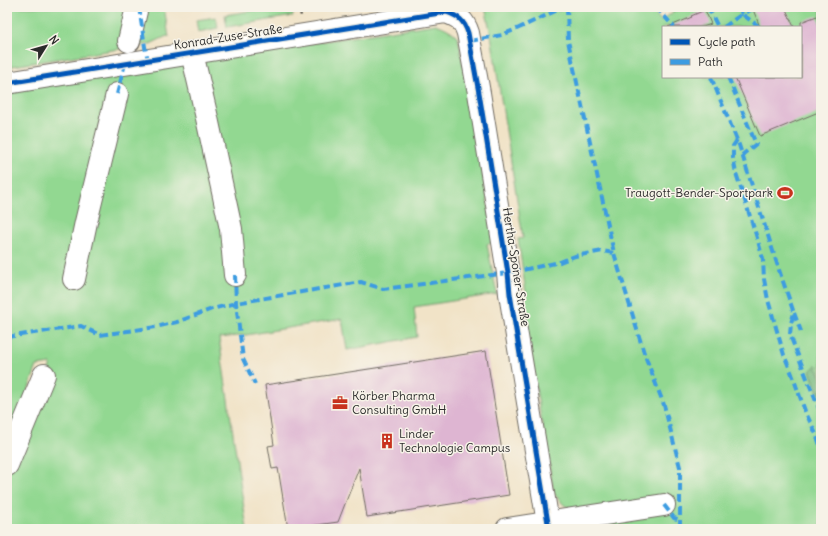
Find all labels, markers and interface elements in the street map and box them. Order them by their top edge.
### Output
street label: Konrad-Zuse-Straße [173,21,283,52]
north arrow [26,26,66,66]
legend [662,26,802,78]
text: N [46,33,62,47]
text: Cycle path [698,34,755,49]
text: Path [698,54,723,69]
sports icon: Traugott-Bender-Sportpark [776,184,794,202]
place label: Traugott-Bender-Sportpark [625,185,773,200]
street label: Hertha-Sponer-Straße [500,206,533,327]
place label: Körber Pharma Consulting GmbH [352,388,447,417]
office icon: Körber Pharma Consulting GmbH [331,394,349,412]
place label: Linder Technologie Campus [399,426,510,455]
building icon: Linder Technologie Campus [378,432,396,450]

